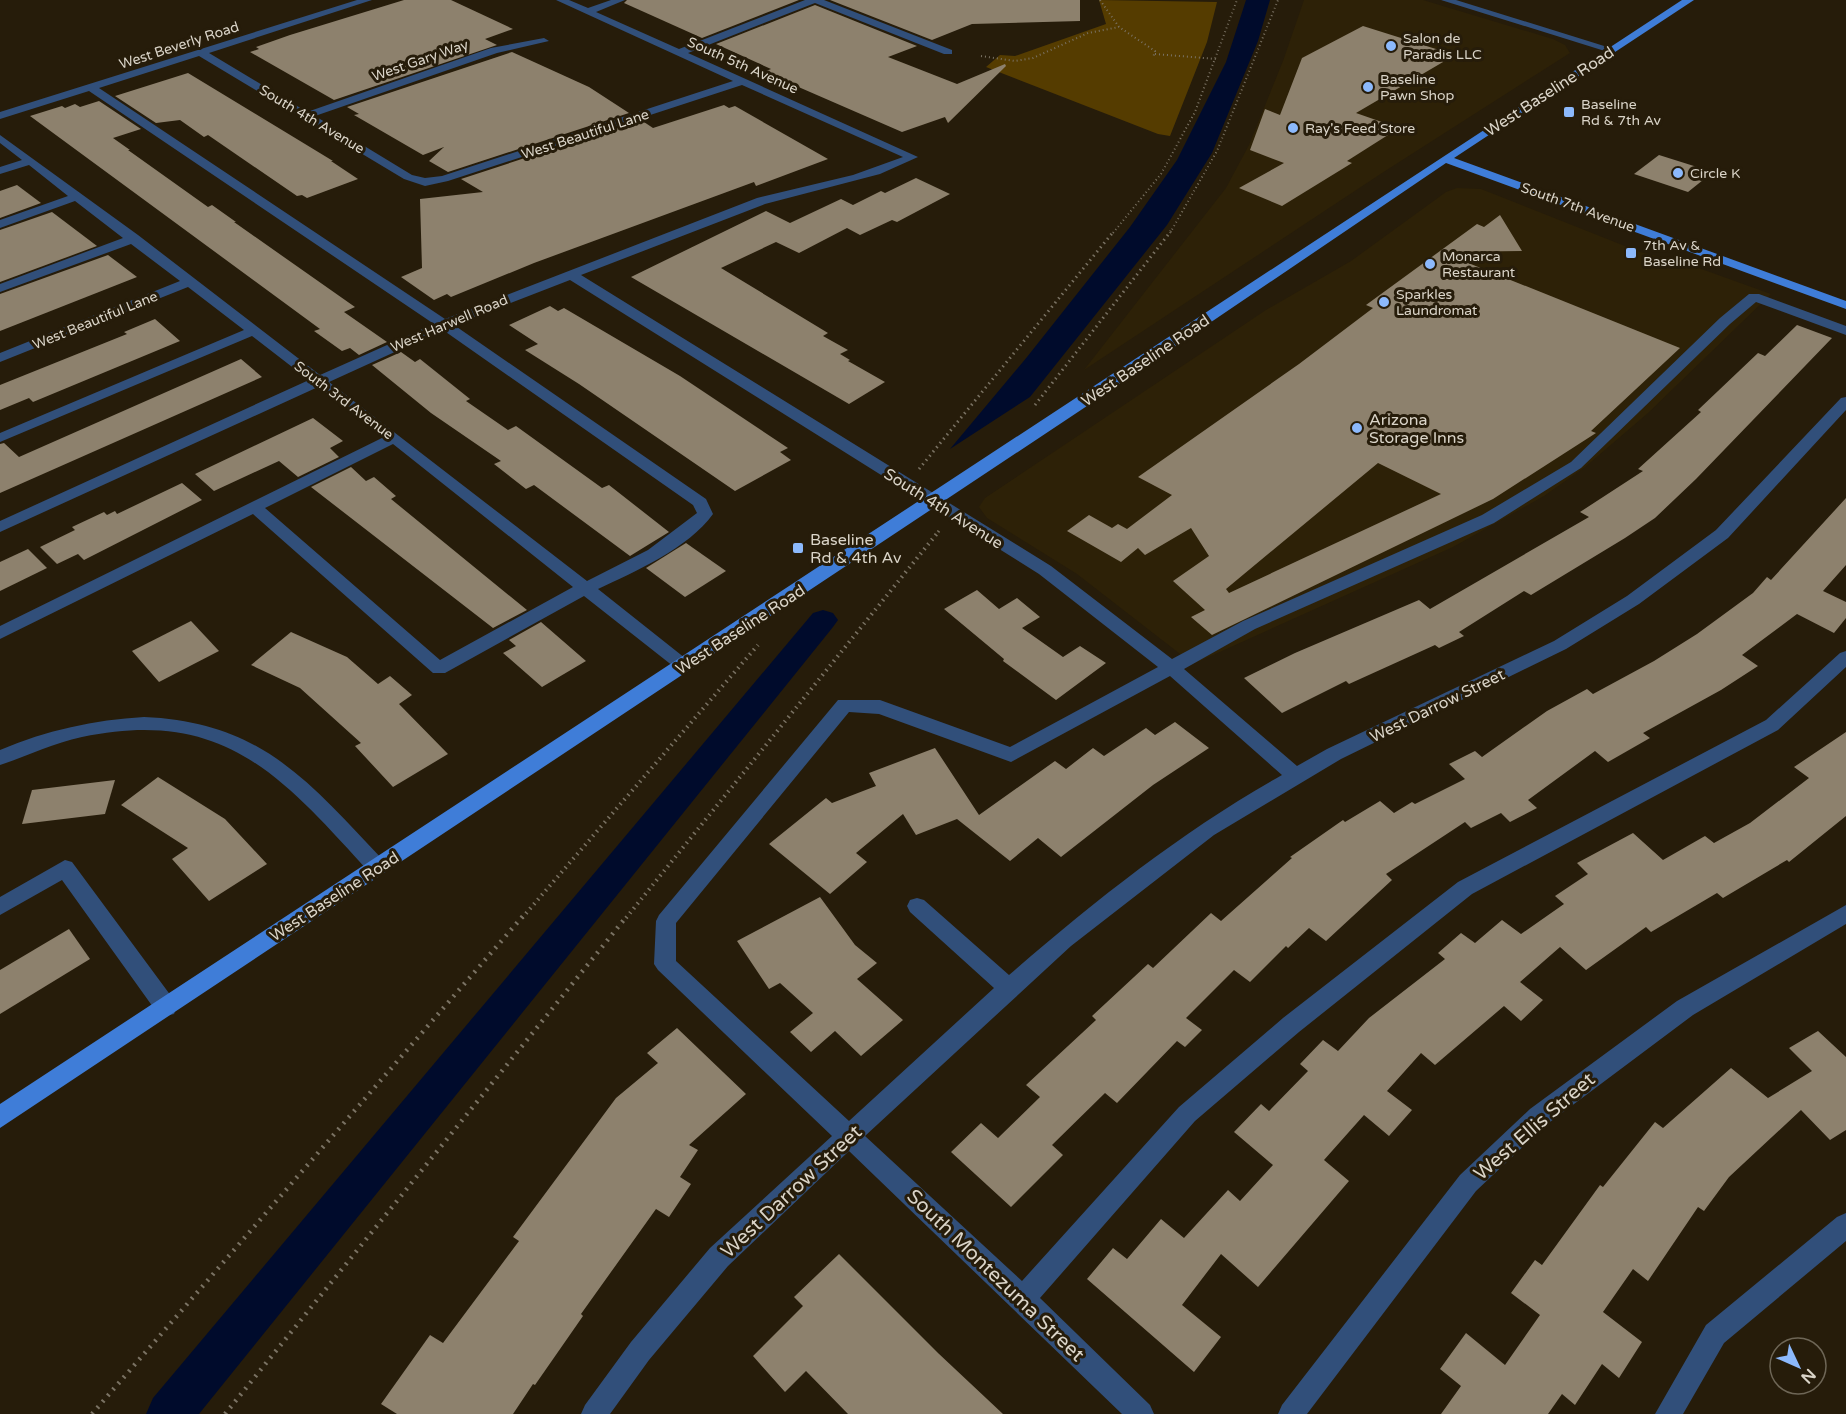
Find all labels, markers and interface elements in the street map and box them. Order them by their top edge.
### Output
street label: West Beverly Road [117,18,241,73]
place label: Salon de Paradis LLC [1403,30,1482,63]
street label: South 5th Avenue [685,33,801,98]
street label: West Gary Way [370,36,471,85]
marker: Salon de Paradis LLC [1384,39,1398,53]
street label: West Baseline Road [1481,43,1618,141]
place label: Baseline Pawn Shop [1380,71,1455,104]
marker: Baseline Pawn Shop [1361,80,1375,94]
street label: South 4th Avenue [256,81,367,158]
place label: Baseline Rd & 7th Av [1581,96,1662,129]
marker: Baseline Rd & 7th Av [1562,105,1576,119]
street label: West Beautiful Lane [519,106,651,163]
place label: Ray's Feed Store [1305,120,1415,137]
marker: Ray's Feed Store [1286,121,1300,135]
place label: Circle K [1690,165,1740,182]
marker: Circle K [1671,166,1685,180]
street label: South 7th Avenue [1519,179,1637,236]
place label: 7th Av & Baseline Rd [1643,237,1721,270]
marker: 7th Av & Baseline Rd [1624,246,1638,260]
place label: Monarca Restaurant [1442,248,1516,281]
marker: Monarca Restaurant [1423,257,1437,271]
place label: Sparkles Laundromat [1396,286,1478,319]
street label: West Beautiful Lane [30,288,160,353]
street label: West Harwell Road [388,291,510,356]
marker: Sparkles Laundromat [1377,295,1391,309]
street label: West Baseline Road [1078,310,1213,411]
street label: South 3rd Avenue [291,358,397,443]
place label: Arizona Storage Inns [1369,410,1464,448]
marker: Arizona Storage Inns [1350,421,1364,435]
street label: South 4th Avenue [880,464,1007,554]
place label: Baseline Rd & 4th Av [810,530,902,568]
marker: Baseline Rd & 4th Av [791,541,805,555]
street label: West Baseline Road [672,581,809,679]
street label: West Darrow Street [1367,665,1508,747]
street label: West Baseline Road [266,848,403,946]
street label: West Ellis Street [1469,1067,1600,1186]
street label: West Darrow Street [716,1120,868,1263]
street label: South Montezuma Street [901,1185,1089,1367]
north arrow [1768,1336,1828,1396]
text: N [1796,1364,1820,1387]

